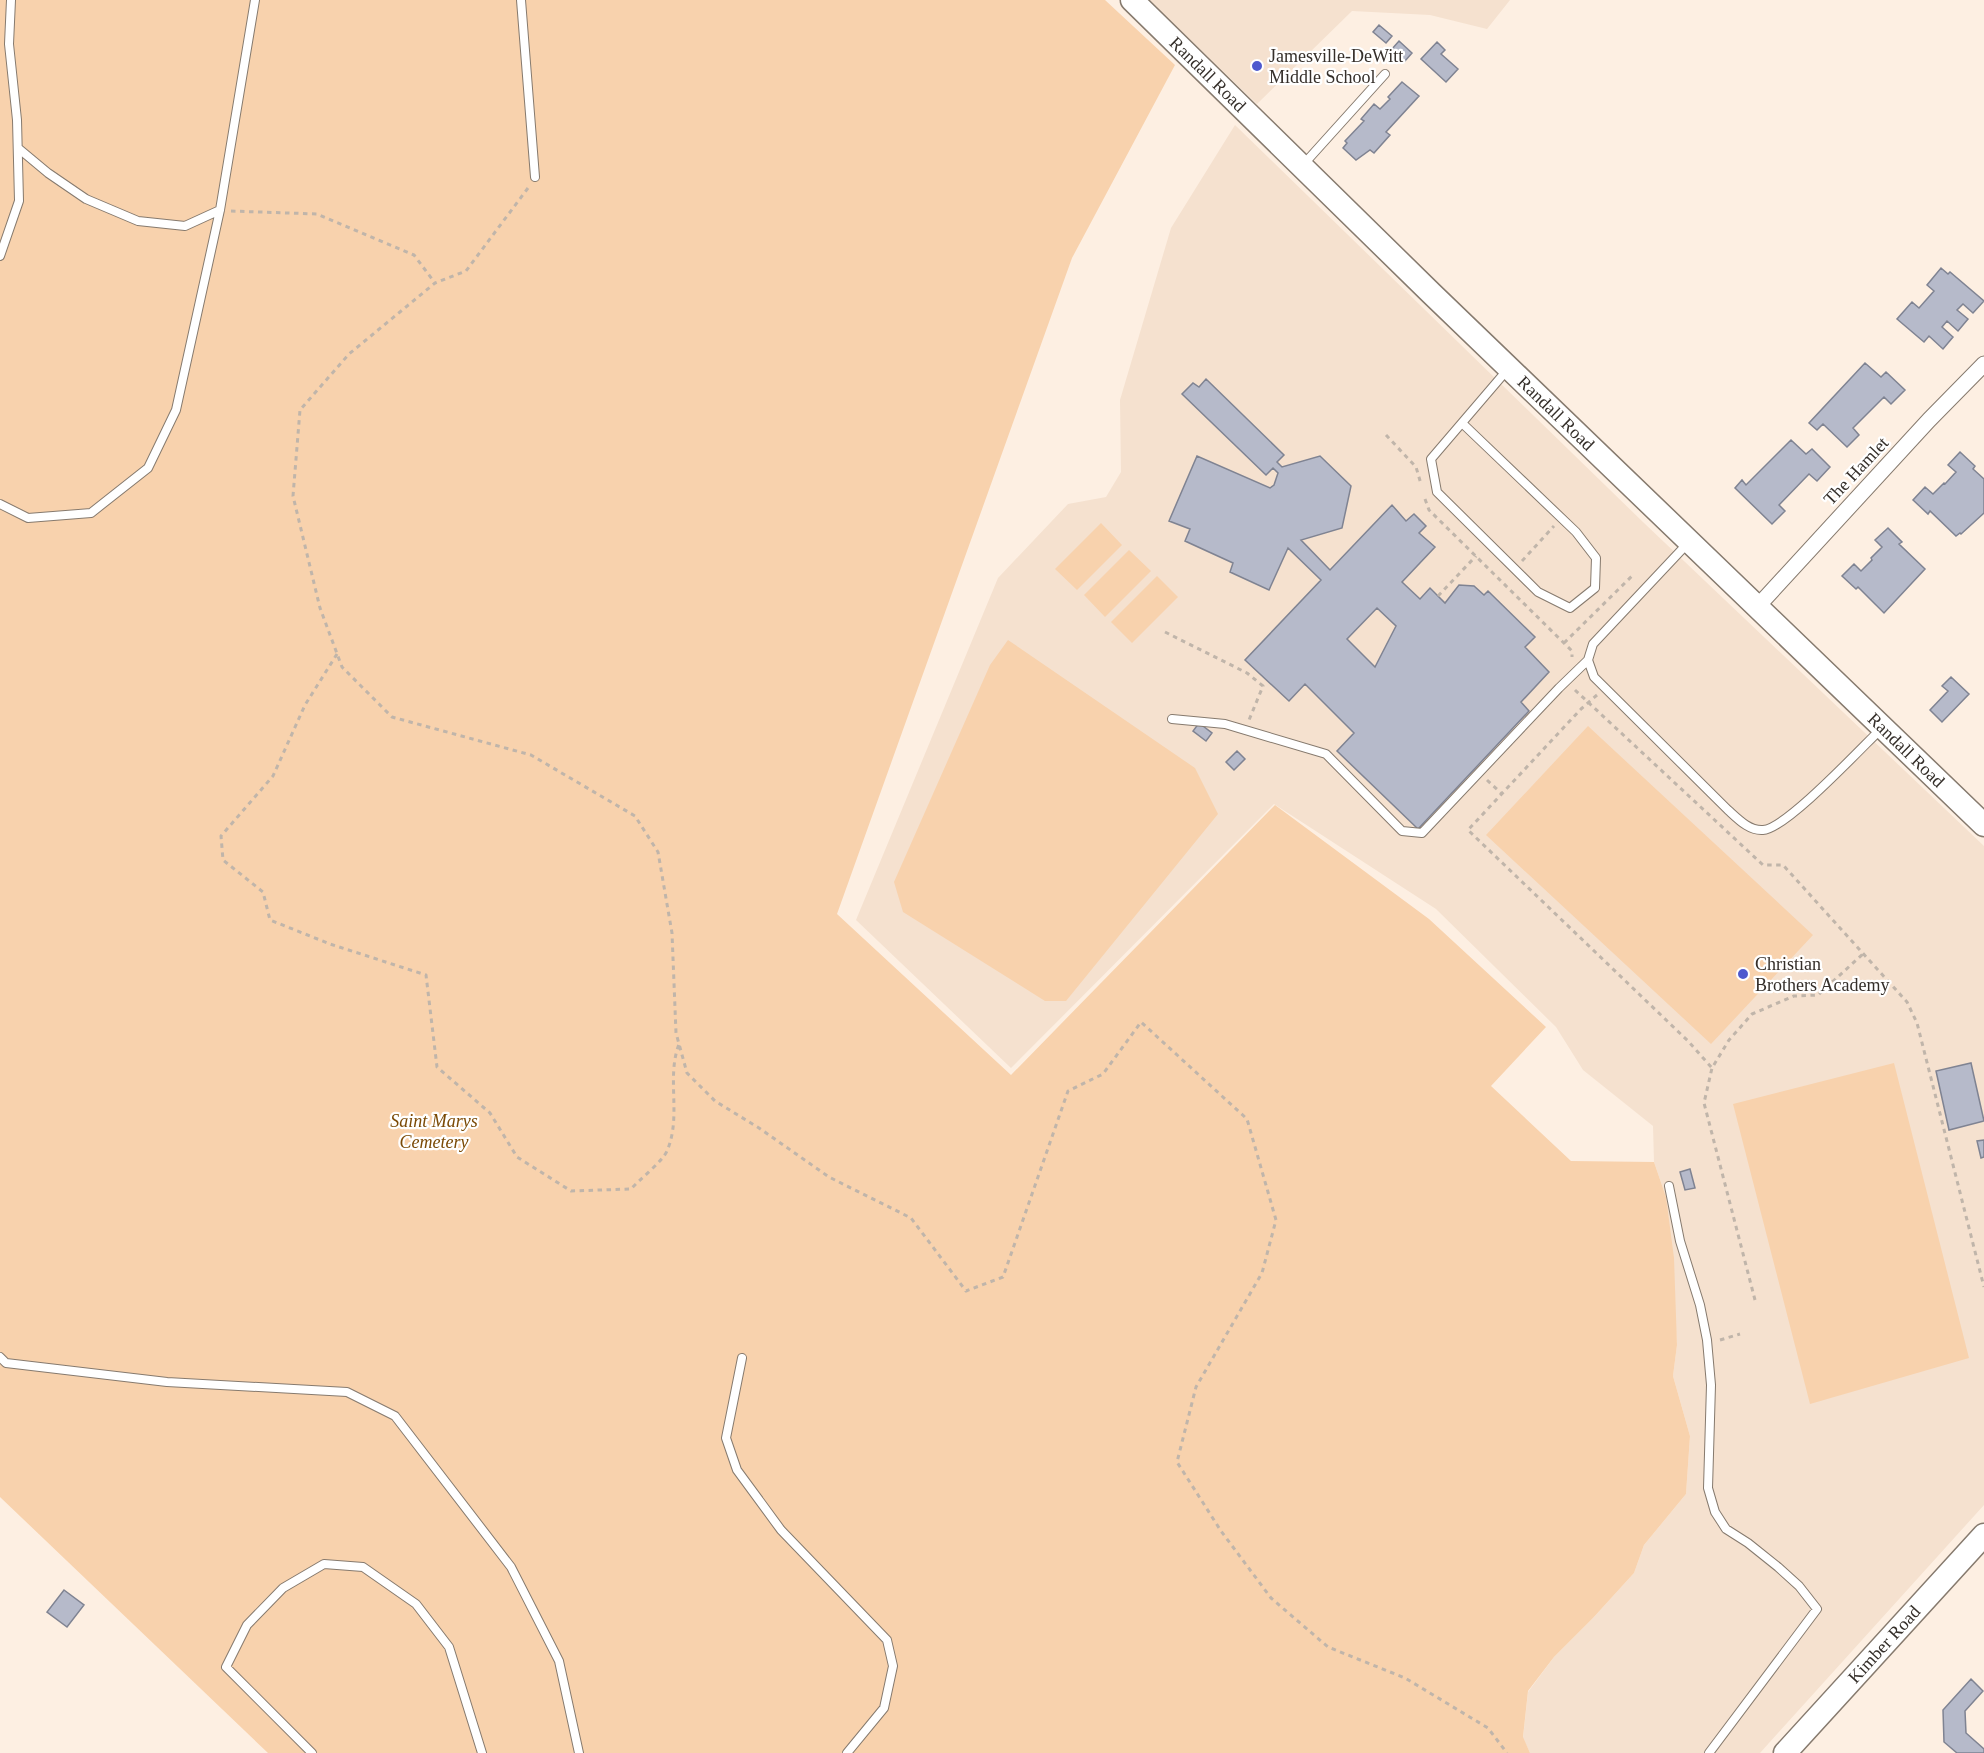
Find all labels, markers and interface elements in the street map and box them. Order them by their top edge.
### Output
street label: Randall Road [1166,33,1250,116]
place label: Jamesville-DeWitt Middle School [1269,46,1403,87]
marker: Jamesville-DeWitt Middle School [1250,59,1264,73]
street label: Randall Road [1513,372,1598,455]
street label: The Hamlet [1820,433,1892,509]
street label: Randall Road [1864,709,1949,792]
place label: Christian Brothers Academy [1755,954,1889,995]
marker: Christian Brothers Academy [1736,967,1750,981]
park label: Saint Marys Cemetery [390,1111,478,1152]
street label: Kimber Road [1844,1602,1924,1687]

